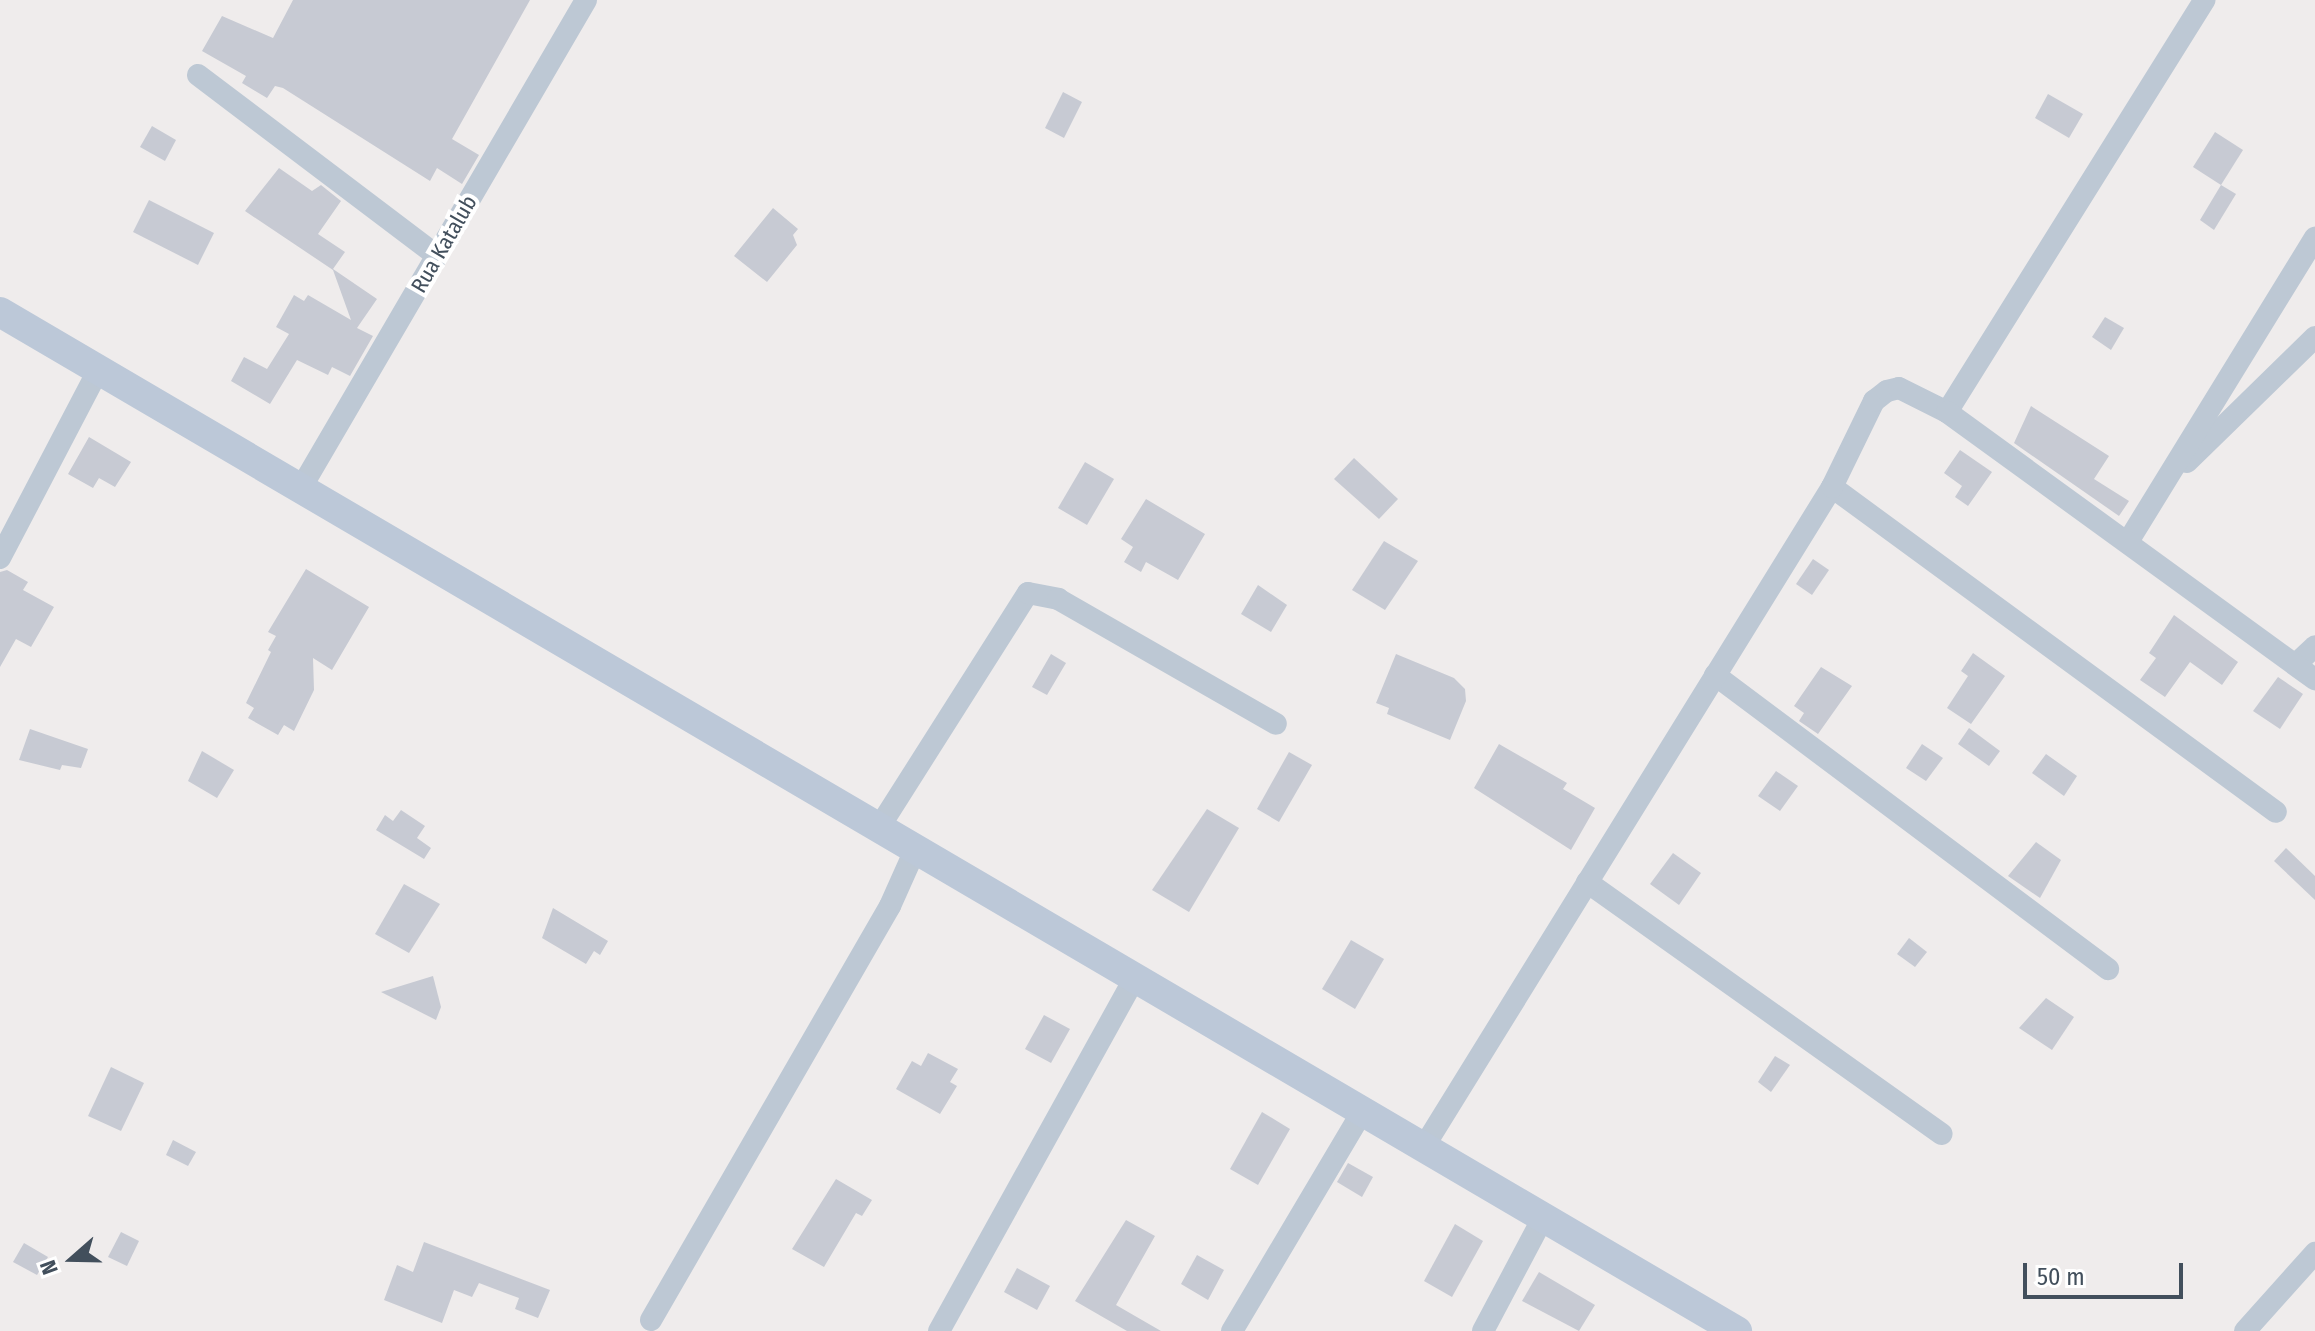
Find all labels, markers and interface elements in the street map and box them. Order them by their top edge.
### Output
street label: Rua Katalub [405,190,483,298]
north arrow [32,1219,112,1299]
scale bar [2027,1247,2187,1297]
text: N [34,1257,64,1278]
text: 50 m [2037,1263,2085,1291]

